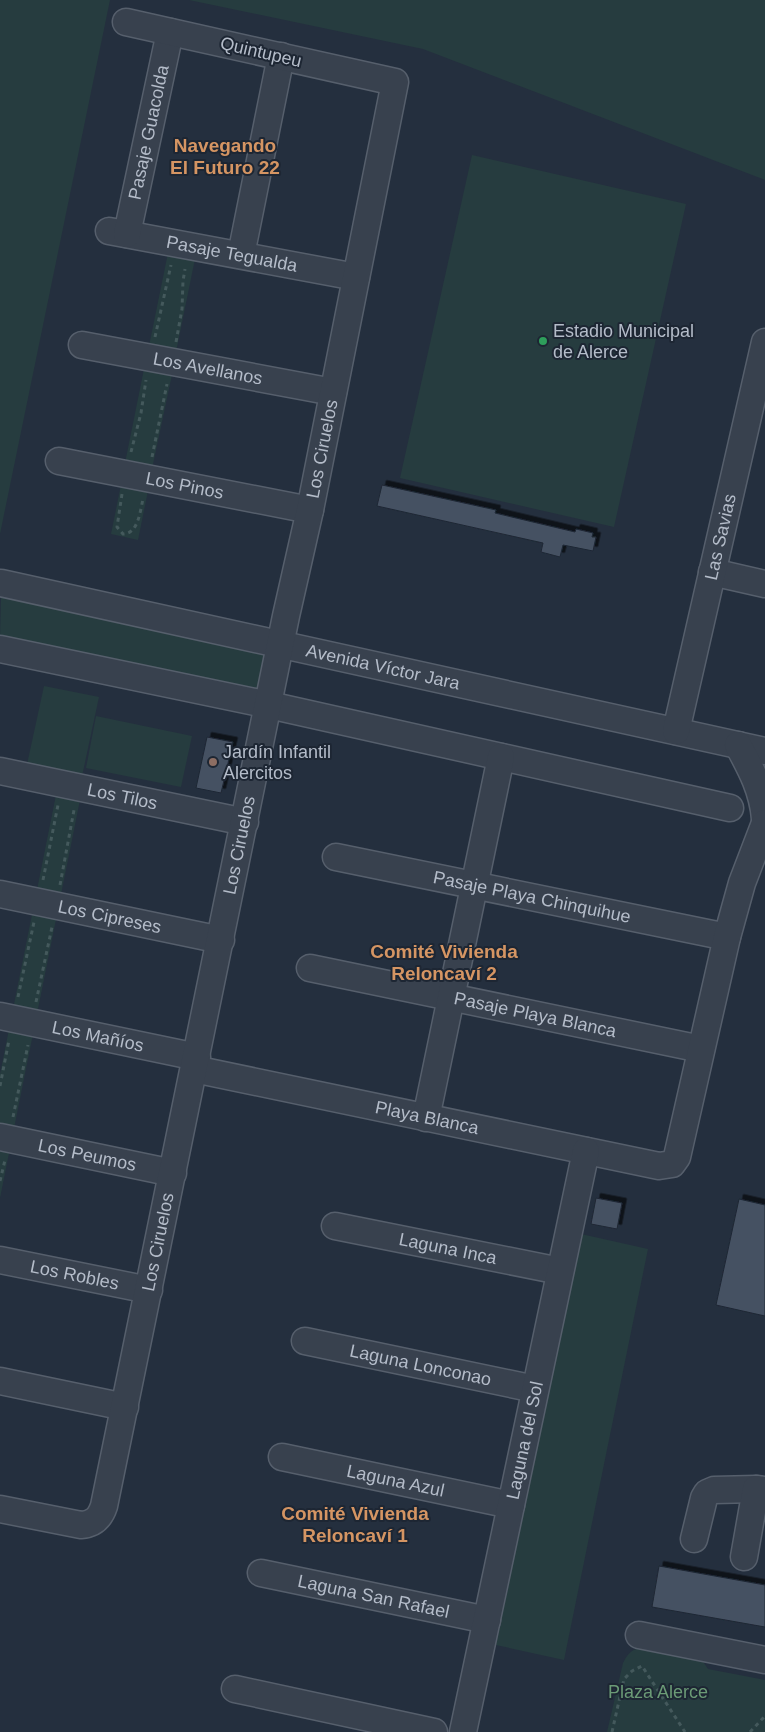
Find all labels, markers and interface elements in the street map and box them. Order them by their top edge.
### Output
street label: Quintupeu [218,33,304,71]
street label: Pasaje Guacolda [125,62,173,201]
district label: Navegando El Futuro 22 [170,135,280,178]
street label: Pasaje Tegualda [165,232,300,276]
place label: Estadio Municipal de Alerce [553,321,694,362]
marker: Estadio Municipal de Alerce [537,335,549,347]
street label: Los Avellanos [152,349,264,389]
street label: Los Ciruelos [303,398,342,500]
street label: Los Pinos [144,468,225,503]
street label: Las Savias [701,492,740,582]
street label: Avenida Víctor Jara [304,640,463,694]
place label: Jardín Infantil Alercitos [223,742,331,783]
marker: Jardín Infantil Alercitos [207,756,219,768]
street label: Los Tilos [86,779,159,814]
street label: Los Ciruelos [219,794,259,896]
street label: Pasaje Playa Chinquihue [431,867,633,927]
street label: Los Cipreses [56,896,163,937]
district label: Comité Vivienda Reloncaví 2 [370,941,518,984]
street label: Pasaje Playa Blanca [452,988,619,1041]
street label: Los Mañíos [50,1017,146,1056]
street label: Playa Blanca [373,1097,481,1138]
street label: Los Peumos [36,1135,138,1175]
street label: Los Ciruelos [138,1191,178,1293]
street label: Laguna Inca [397,1229,499,1268]
street label: Los Robles [28,1256,121,1294]
street label: Laguna Lonconao [348,1341,493,1390]
street label: Laguna del Sol [502,1380,547,1501]
street label: Laguna Azul [345,1461,446,1501]
district label: Comité Vivienda Reloncaví 1 [281,1503,429,1546]
street label: Laguna San Rafael [296,1571,451,1622]
park label: Plaza Alerce [608,1682,708,1702]

